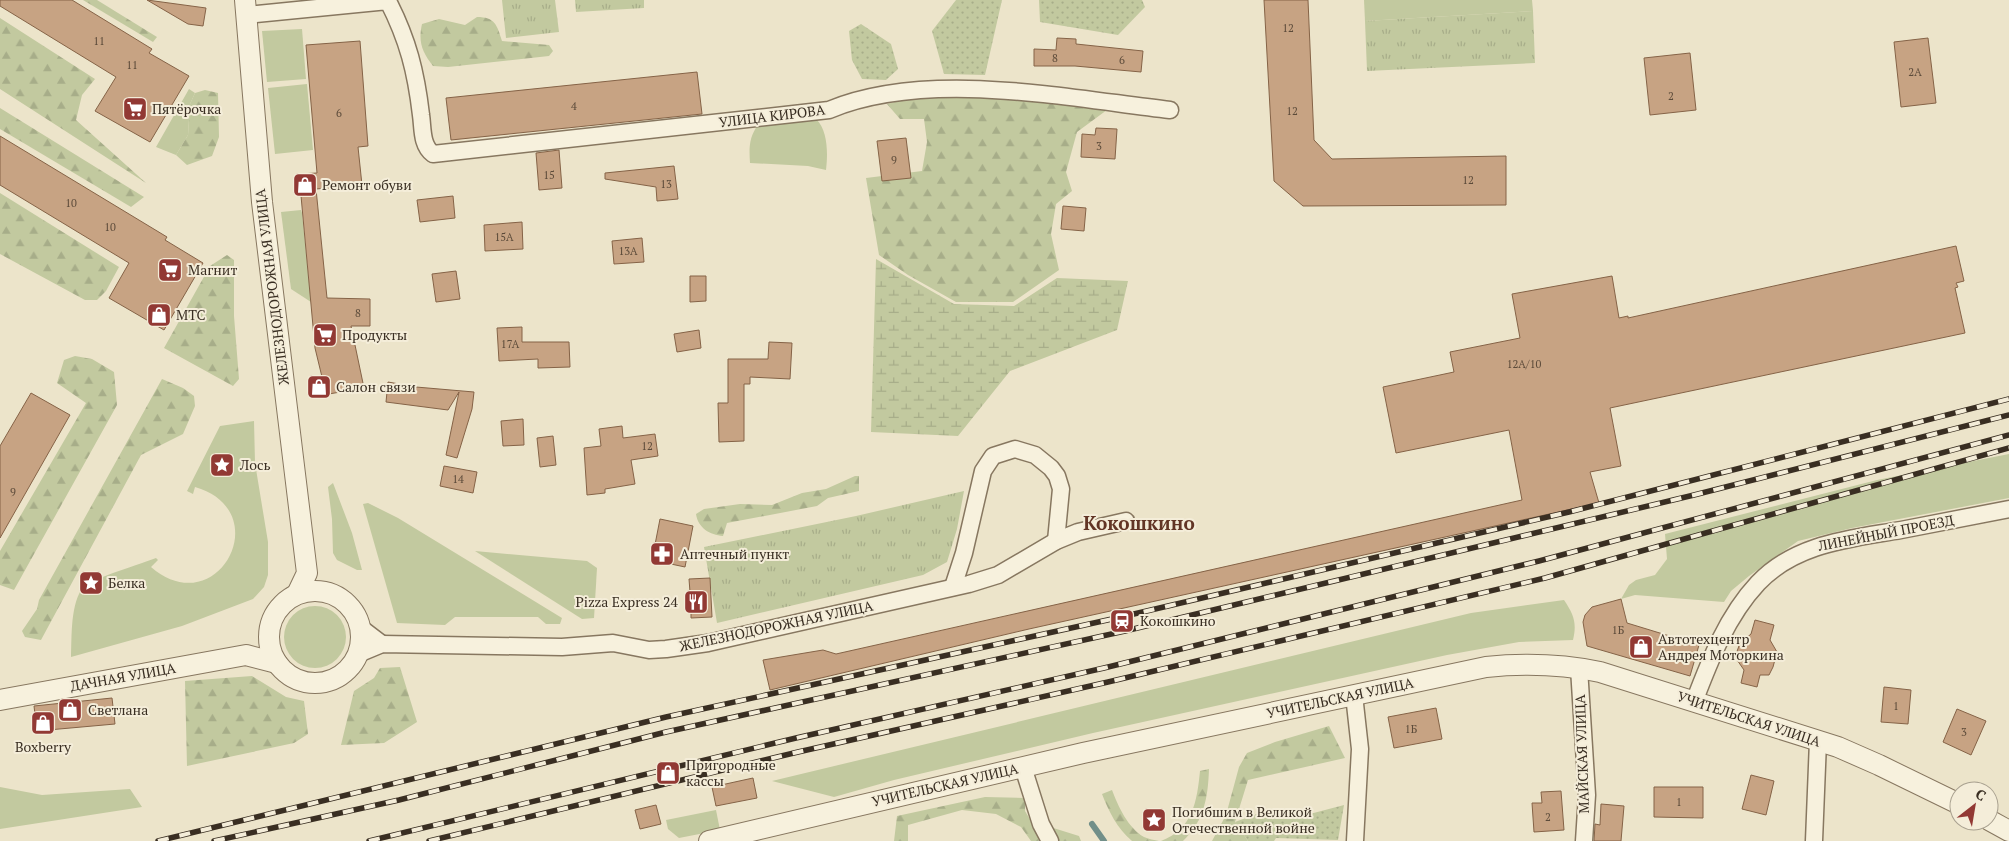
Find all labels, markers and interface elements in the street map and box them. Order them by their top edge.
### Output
house number: 12 [1282,21,1294,35]
house number: 11 [93,34,105,48]
house number: 8 [1052,51,1058,65]
house number: 6 [1119,53,1125,67]
house number: 11 [126,58,138,72]
house number: 2А [1908,65,1922,79]
house number: 2 [1668,89,1674,103]
supermarket icon: Пятёрочка [122,96,148,122]
place label: Пятёрочка [152,99,221,118]
house number: 4 [571,99,577,113]
street label: УЛИЦА КИРОВА [718,99,827,131]
house number: 12 [1286,104,1298,118]
house number: 6 [336,106,342,120]
house number: 3 [1096,139,1102,153]
house number: 9 [891,153,897,167]
house number: 15 [543,168,555,182]
shop icon: Ремонт обуви [292,172,318,198]
house number: 12 [1462,173,1474,187]
place label: Ремонт обуви [322,175,412,194]
house number: 13 [660,177,672,191]
street label: ЖЕЛЕЗНОДОРОЖНАЯ УЛИЦА [250,187,293,386]
house number: 10 [65,196,77,210]
house number: 10 [104,220,116,234]
house number: 15А [494,230,514,244]
house number: 13А [618,244,638,258]
supermarket icon: Магнит [157,257,183,283]
place label: Магнит [188,260,237,279]
shop icon: МТС [146,302,172,328]
place label: МТС [176,305,205,324]
house number: 8 [355,306,361,320]
supermarket icon: Продукты [312,322,338,348]
place label: Продукты [342,325,407,344]
house number: 17А [501,337,520,351]
house number: 12А/10 [1507,357,1542,371]
shop icon: Салон связи [306,374,332,400]
place label: Салон связи [336,377,416,396]
house number: 12 [641,439,653,453]
place icon: Лось [209,452,235,478]
place label: Лось [239,455,271,474]
house number: 14 [452,472,464,486]
house number: 9 [10,485,16,499]
district label: Кокошкино [1083,510,1195,535]
street label: ЛИНЕЙНЫЙ ПРОЕЗД [1815,510,1956,555]
pharmacy icon: Аптечный пункт [649,541,675,567]
place label: Аптечный пункт [680,544,789,563]
place icon: Белка [78,570,104,596]
place label: Белка [108,573,145,592]
restaurant icon: Pizza Express 24 [683,589,709,615]
place label: Pizza Express 24 [575,592,679,611]
street label: ЖЕЛЕЗНОДОРОЖНАЯ УЛИЦА [677,596,875,655]
station icon: Кокошкино [1109,608,1135,634]
place label: Кокошкино [1140,611,1216,630]
house number: 1Б [1612,623,1625,637]
place label: Автотехцентр Андрея Моторкина [1658,629,1784,664]
shop icon: Автотехцентр Андрея Моторкина [1628,634,1654,660]
street label: ДАЧНАЯ УЛИЦА [69,658,178,695]
street label: УЧИТЕЛЬСКАЯ УЛИЦА [1265,673,1416,722]
street label: УЧИТЕЛЬСКАЯ УЛИЦА [1675,686,1824,751]
street label: МАЙСКАЯ УЛИЦА [1570,694,1593,814]
shop icon: Светлана [57,697,83,723]
house number: 1 [1893,699,1899,713]
place label: Светлана [88,700,148,719]
shop icon: Boxberry [30,710,56,736]
house number: 1Б [1405,722,1418,736]
house number: 3 [1961,725,1967,739]
place label: Boxberry [15,737,72,756]
place label: Пригородные кассы [686,755,776,790]
street label: УЧИТЕЛЬСКАЯ УЛИЦА [870,758,1020,811]
shop icon: Пригородные кассы [655,760,681,786]
north arrow [1949,781,1999,831]
text: С [1972,784,1990,805]
house number: 1 [1676,795,1682,809]
place label: Погибшим в Великой Отечественной войне [1172,802,1315,837]
place icon: Погибшим в Великой Отечественной войне [1141,807,1167,833]
house number: 2 [1545,810,1551,824]

